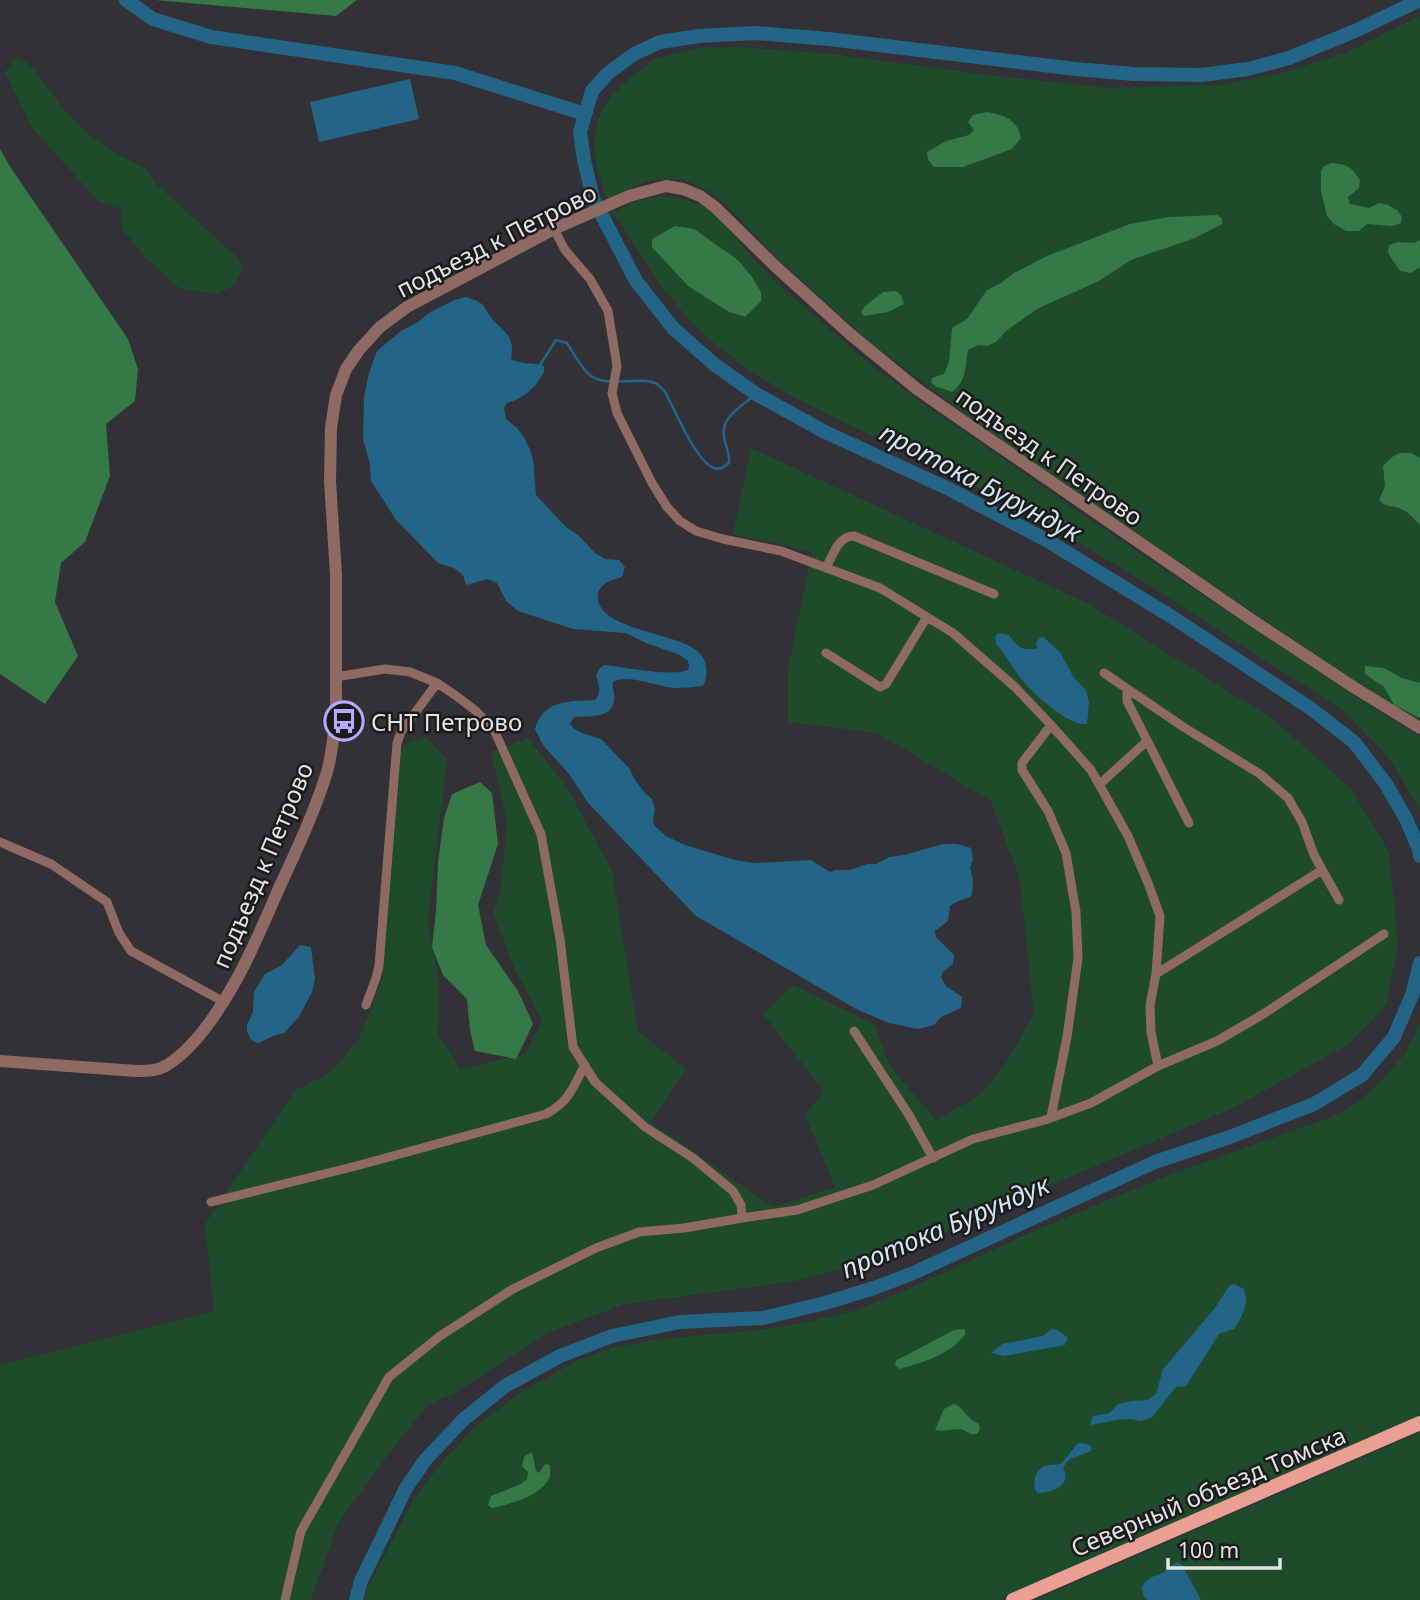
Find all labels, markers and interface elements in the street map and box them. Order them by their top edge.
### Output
street label: подъезд к Петрово [390,175,602,305]
street label: подъезд к Петрово [950,379,1150,533]
water label: протока Бурундук [874,414,1090,551]
bus stop icon: СНТ Петрово [323,700,365,742]
place label: СНТ Петрово [371,705,522,738]
street label: подъезд к Петрово [204,757,320,973]
water label: протока Бурундук [835,1165,1056,1286]
street label: Северный объезд Томска [1066,1418,1350,1564]
scale bar [1168,1526,1280,1570]
text: 100 m [1178,1536,1239,1564]

